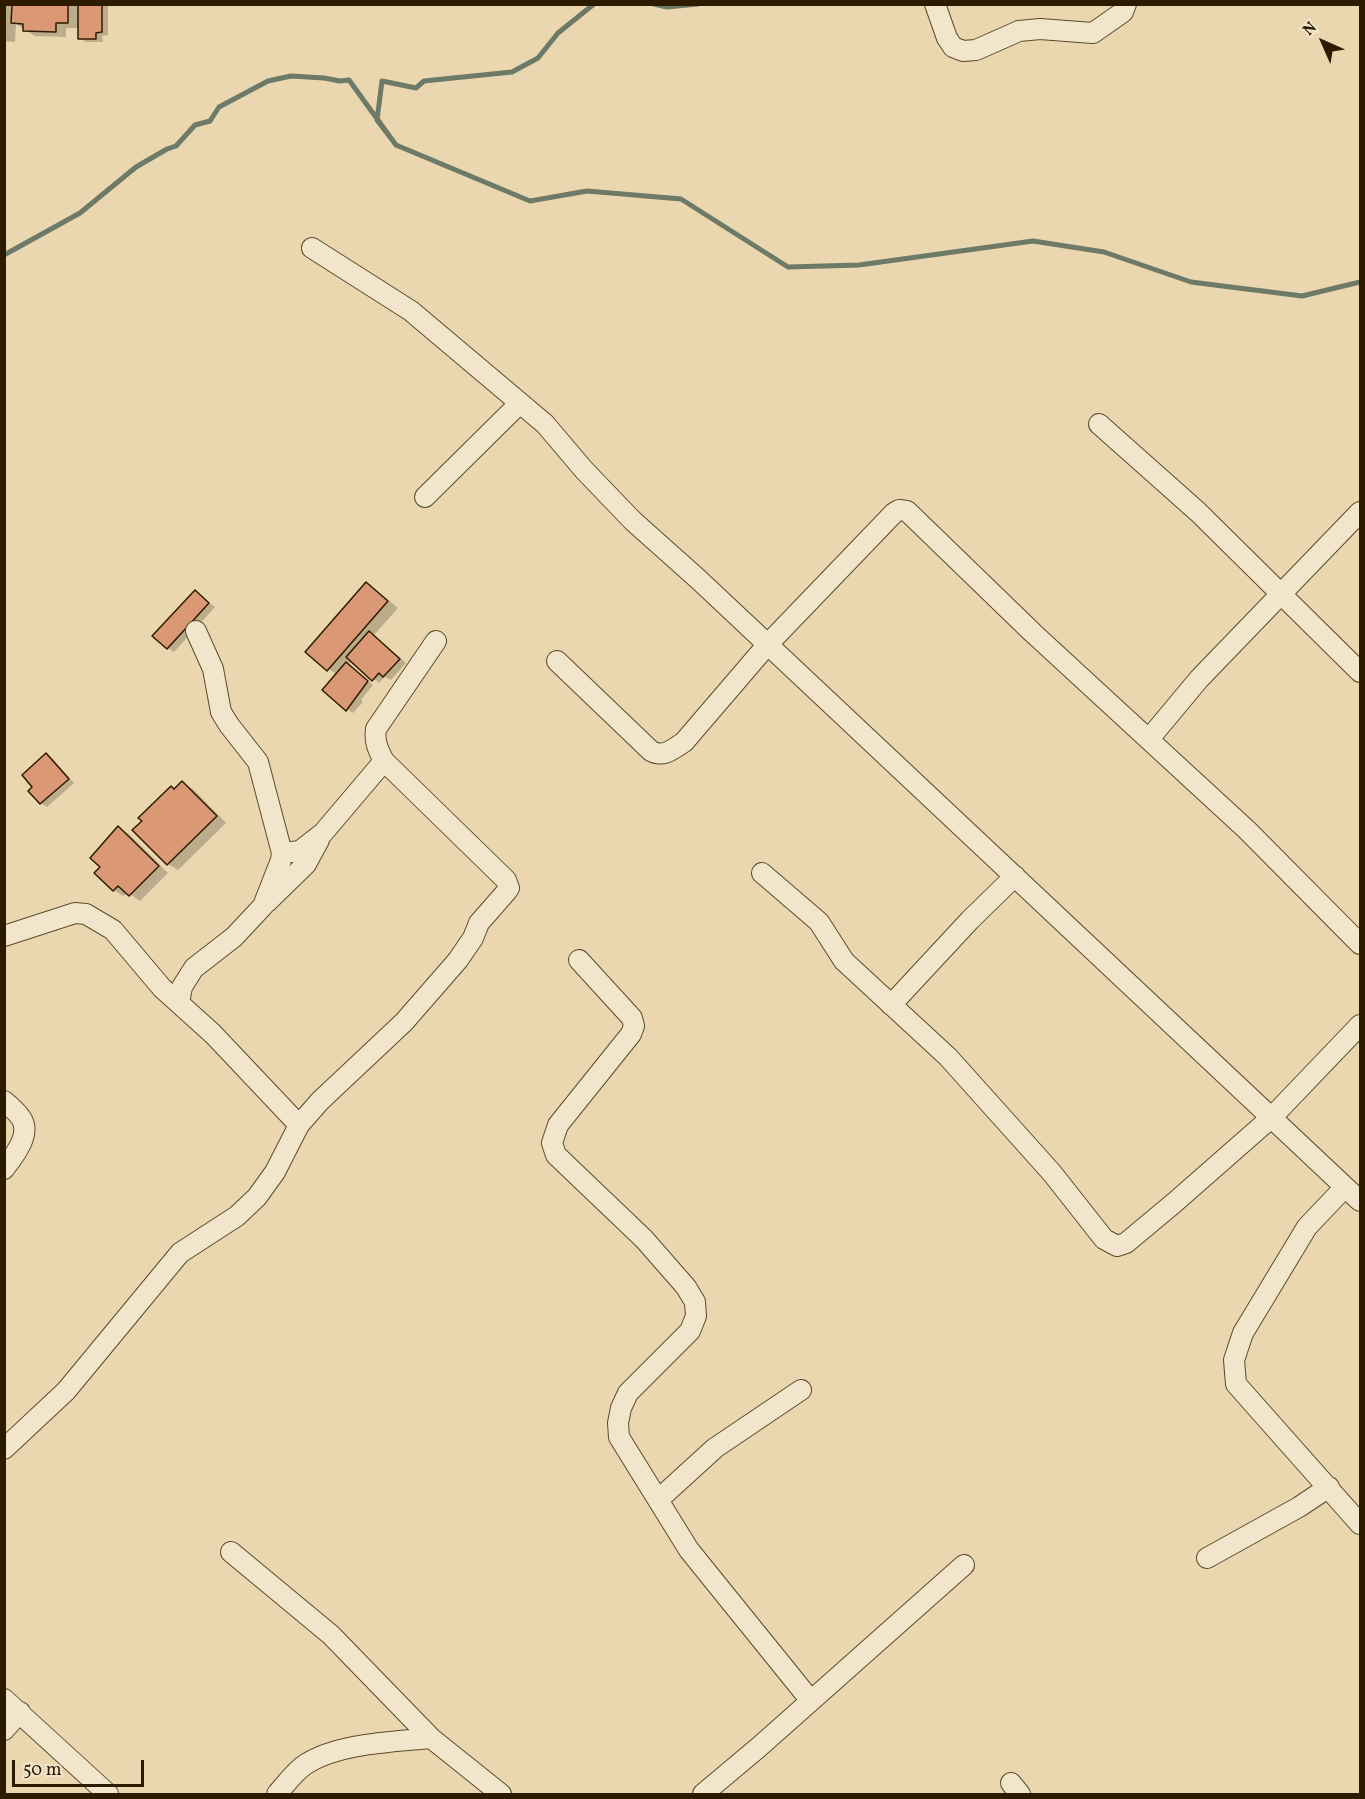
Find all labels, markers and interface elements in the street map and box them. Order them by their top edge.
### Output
north arrow [1293,12,1353,72]
text: N [1298,17,1322,41]
scale bar [15,1748,147,1786]
text: 50 m [23,1758,62,1783]

